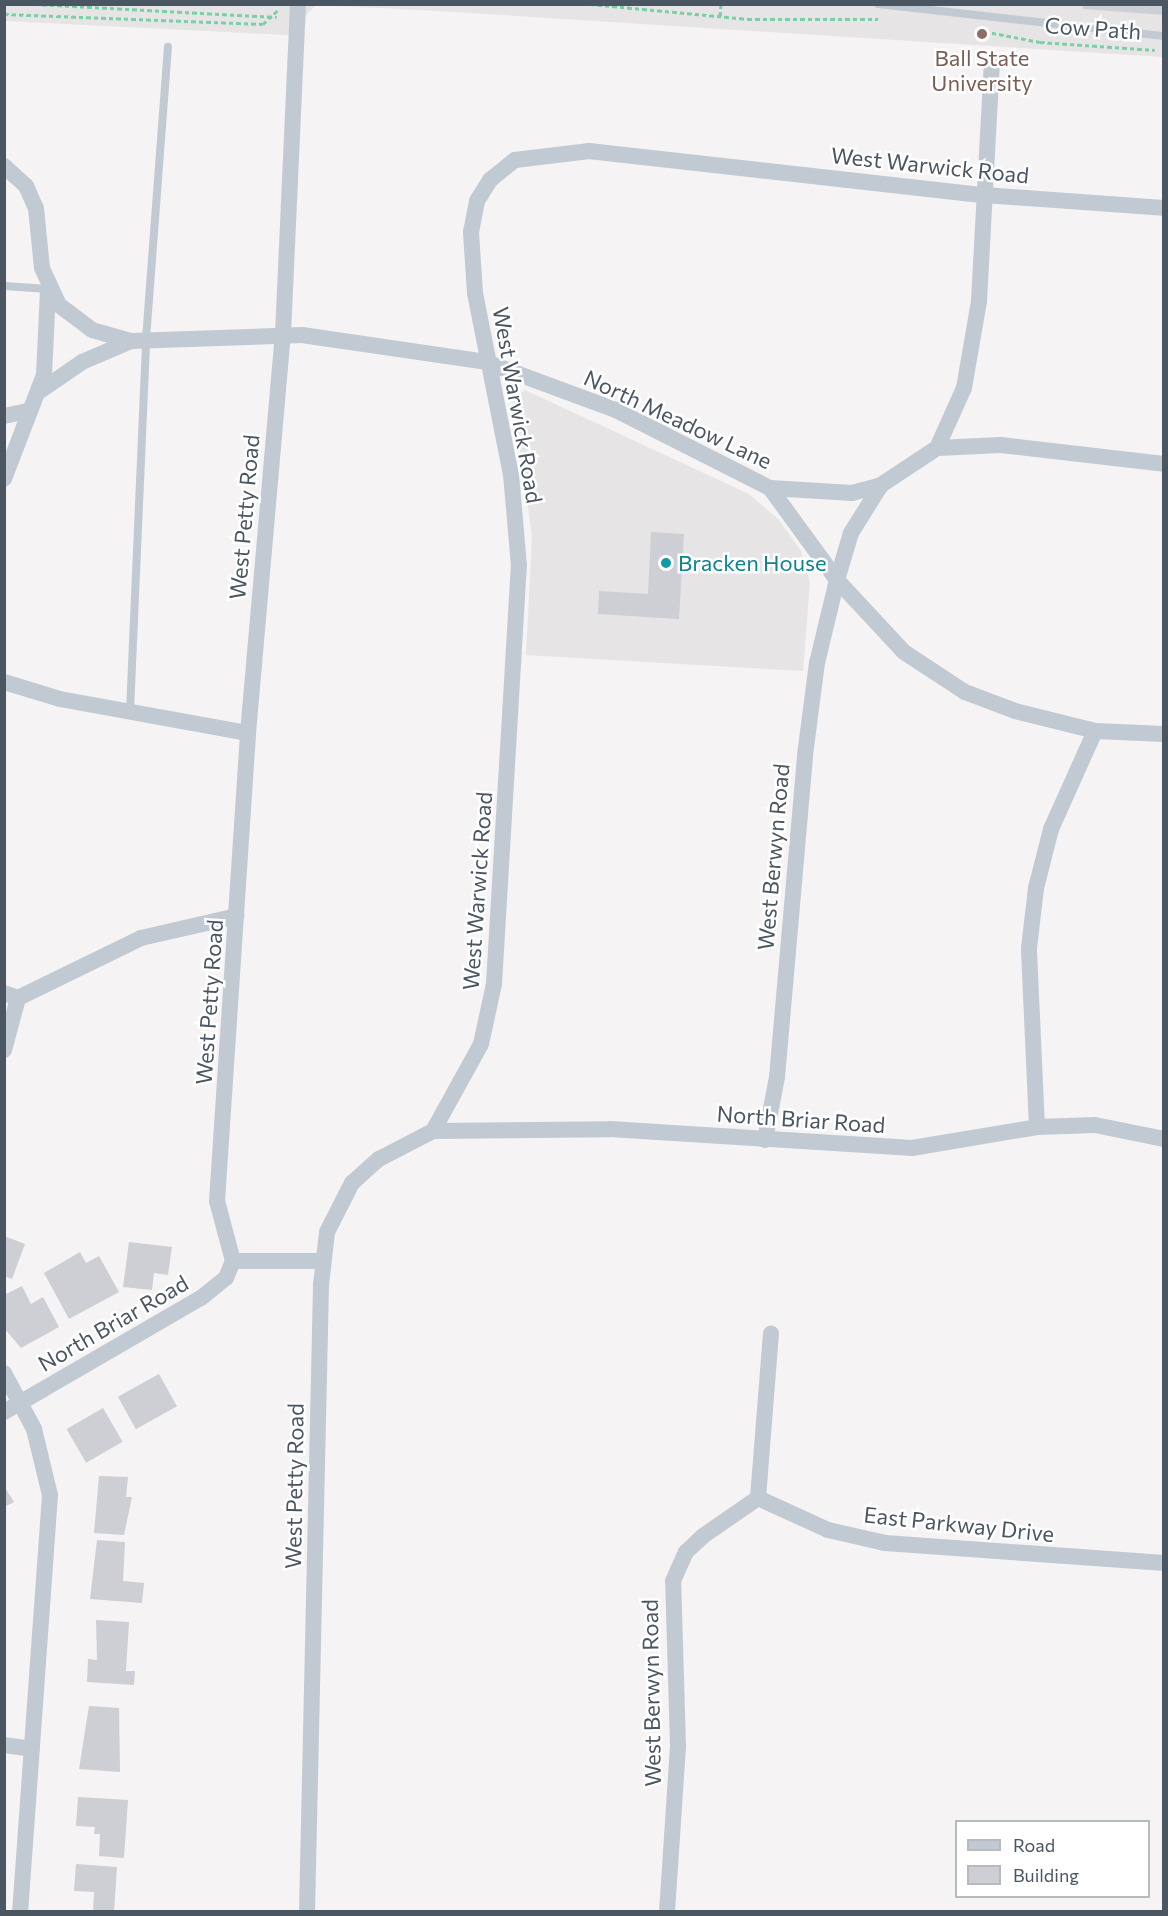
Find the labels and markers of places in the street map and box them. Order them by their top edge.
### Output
marker: Ball State University [975,27,989,41]
place label: Ball State University [931,44,1033,96]
place label: Bracken House [678,550,827,576]
marker: Bracken House [659,556,673,570]

